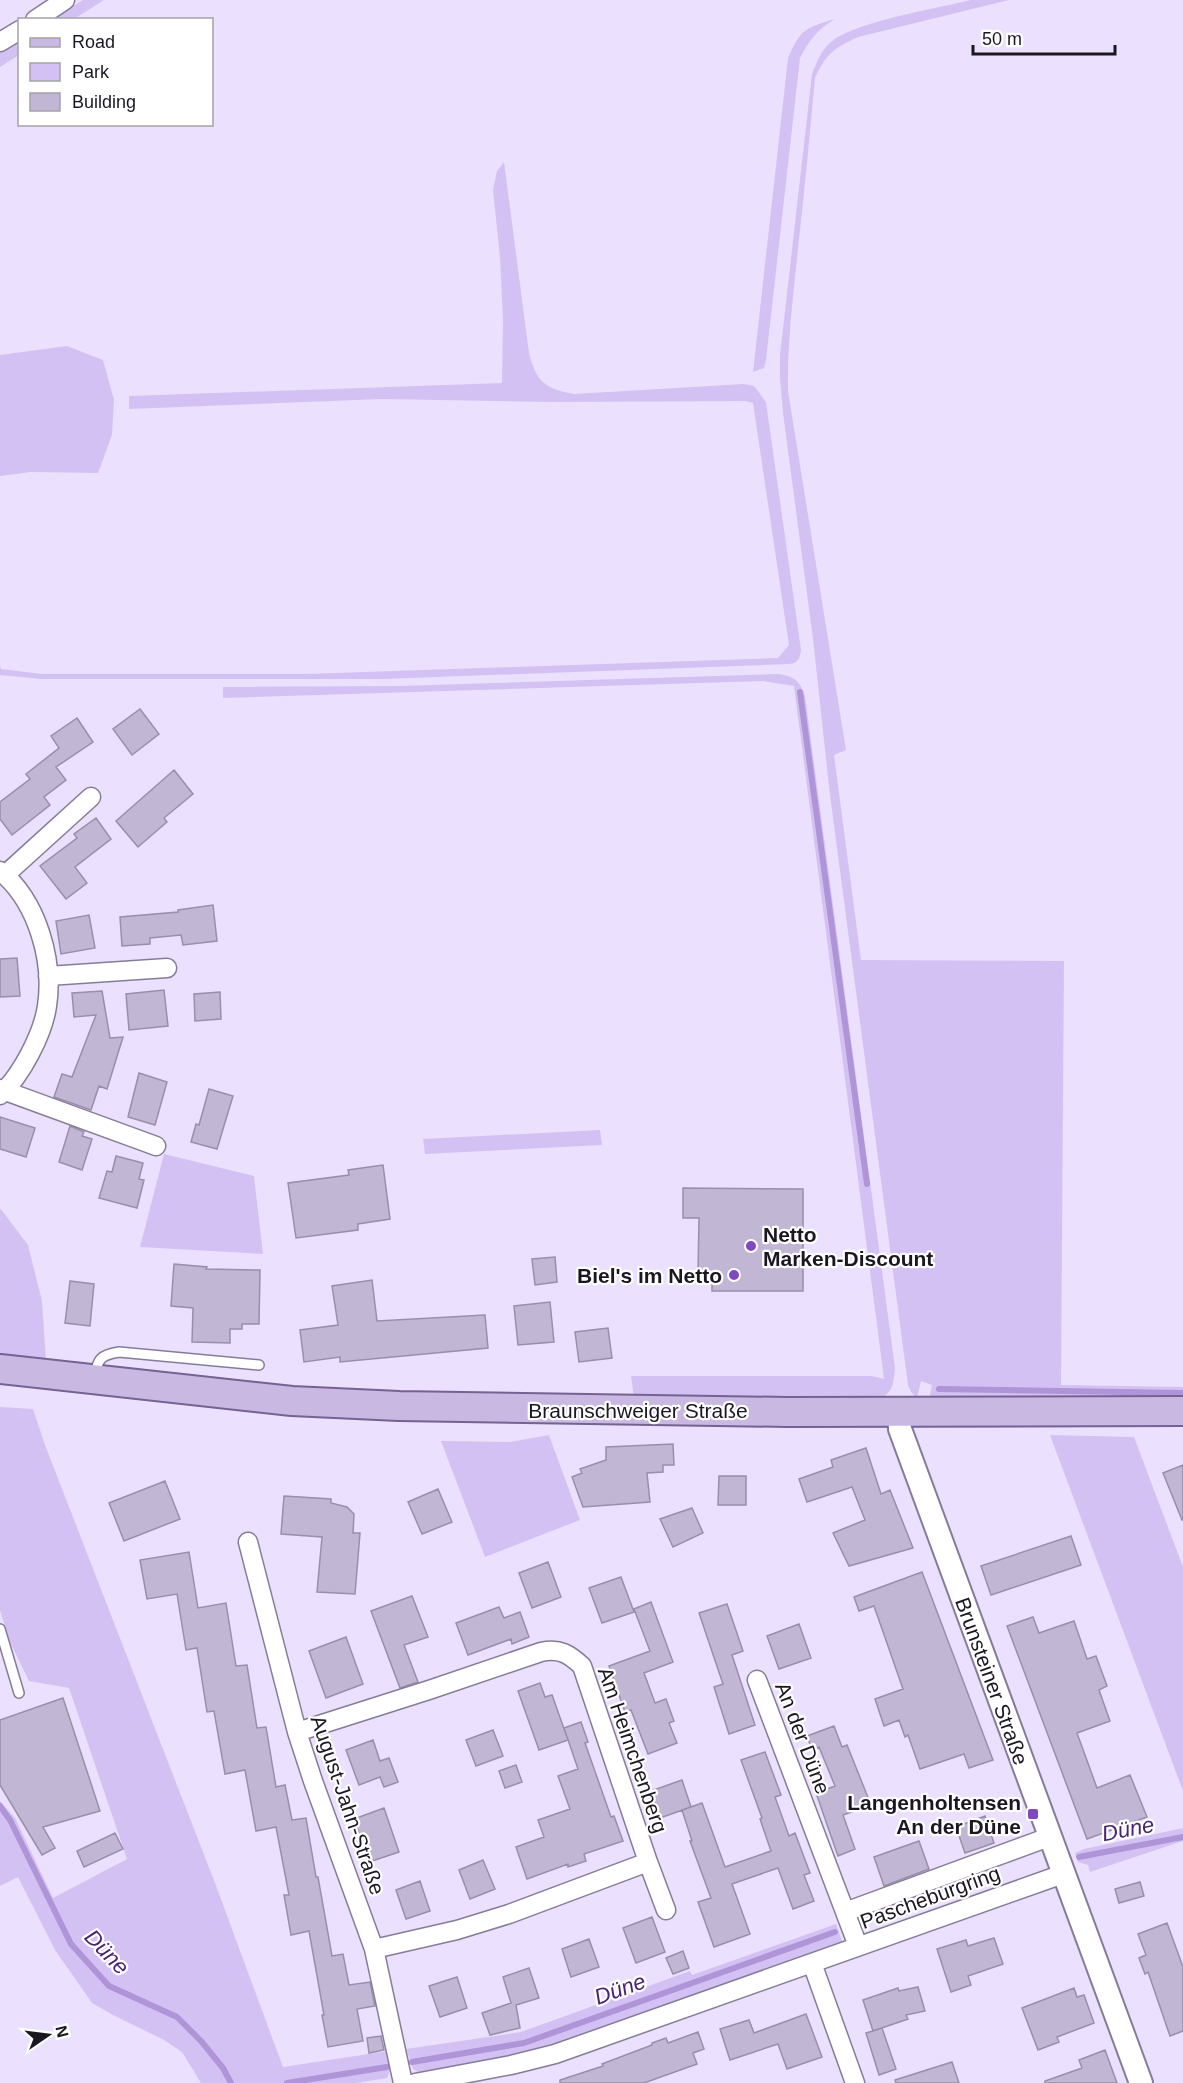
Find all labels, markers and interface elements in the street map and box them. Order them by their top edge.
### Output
legend [18,18,213,126]
scale bar [973,18,1116,56]
text: 50 m [982,29,1022,49]
text: Road [72,32,115,52]
text: Park [72,62,110,82]
text: Building [72,92,136,112]
place label: Netto Marken-Discount [763,1223,933,1270]
marker: Netto Marken-Discount [744,1239,758,1253]
place label: Biel's im Netto [577,1264,722,1287]
marker: Biel's im Netto [727,1268,741,1282]
street label: Braunschweiger Straße [528,1399,748,1422]
street label: Brunsteiner Straße [951,1594,1033,1768]
street label: Am Heimchenberg [594,1664,672,1836]
street label: An der Düne [771,1679,835,1797]
street label: August-Jahn-Straße [307,1712,389,1898]
place label: Langenholtensen An der Düne [847,1791,1021,1838]
marker: Langenholtensen An der Düne [1026,1807,1040,1821]
water label: Düne [1100,1812,1156,1846]
street label: Pascheburgring [857,1861,1003,1933]
water label: Düne [80,1924,134,1980]
water label: Düne [591,1968,649,2010]
north arrow [18,2005,78,2065]
text: N [52,2024,72,2039]

